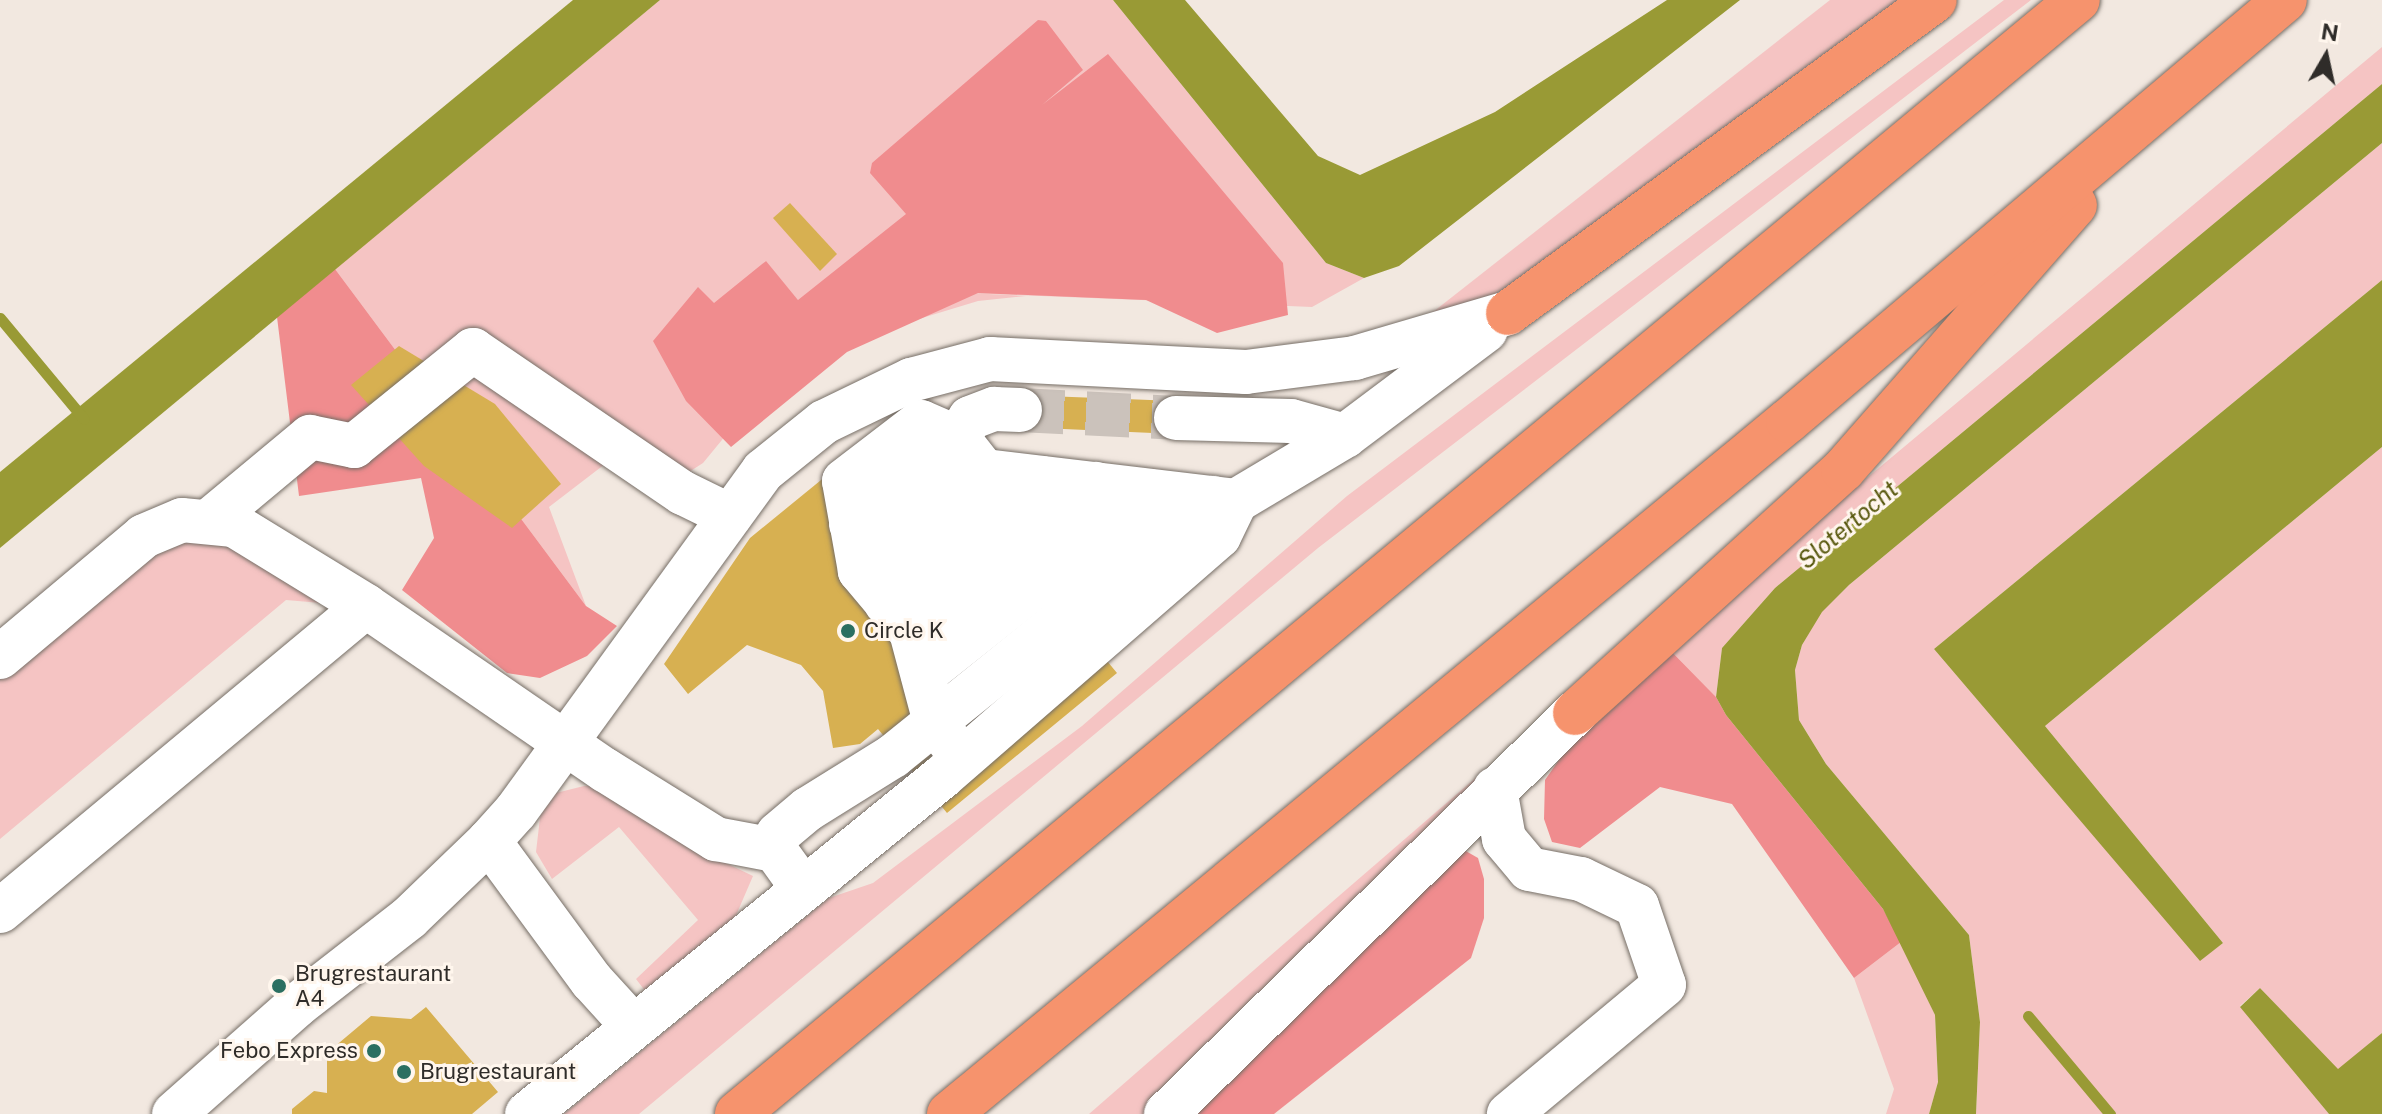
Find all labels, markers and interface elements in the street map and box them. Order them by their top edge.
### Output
north arrow [2286,16,2366,96]
text: N [2319,18,2340,46]
water label: Slotertocht [1792,475,1904,575]
place label: Circle K [864,618,944,644]
marker: Circle K [839,622,857,640]
place label: Brugrestaurant A4 [295,960,451,1012]
marker: Brugrestaurant A4 [270,977,288,995]
place label: Febo Express [220,1038,358,1064]
marker: Febo Express [365,1042,383,1060]
place label: Brugrestaurant [420,1059,576,1085]
marker: Brugrestaurant [395,1063,413,1081]

